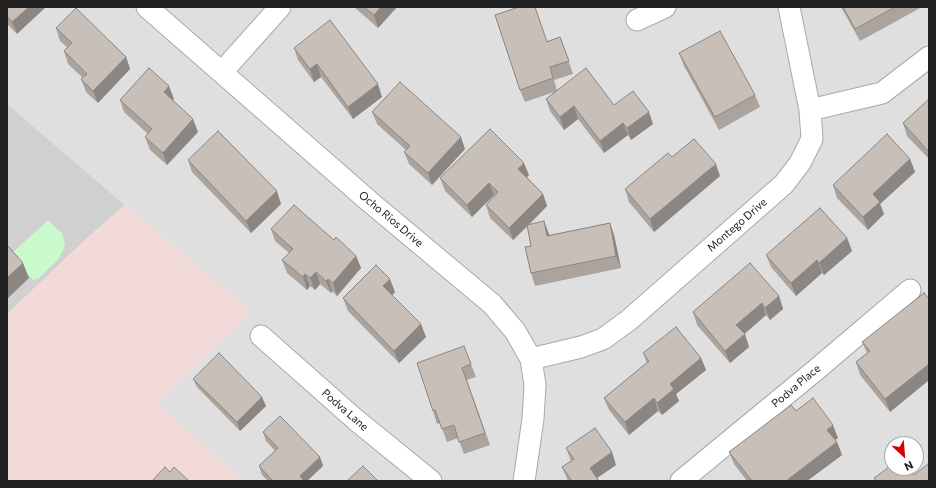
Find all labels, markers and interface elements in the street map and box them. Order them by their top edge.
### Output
street label: Ocho Rios Drive [356,188,426,250]
street label: Montego Drive [704,196,770,254]
street label: Podva Place [769,362,823,410]
street label: Podva Lane [319,386,371,434]
north arrow [884,436,924,476]
text: N [902,459,916,474]

